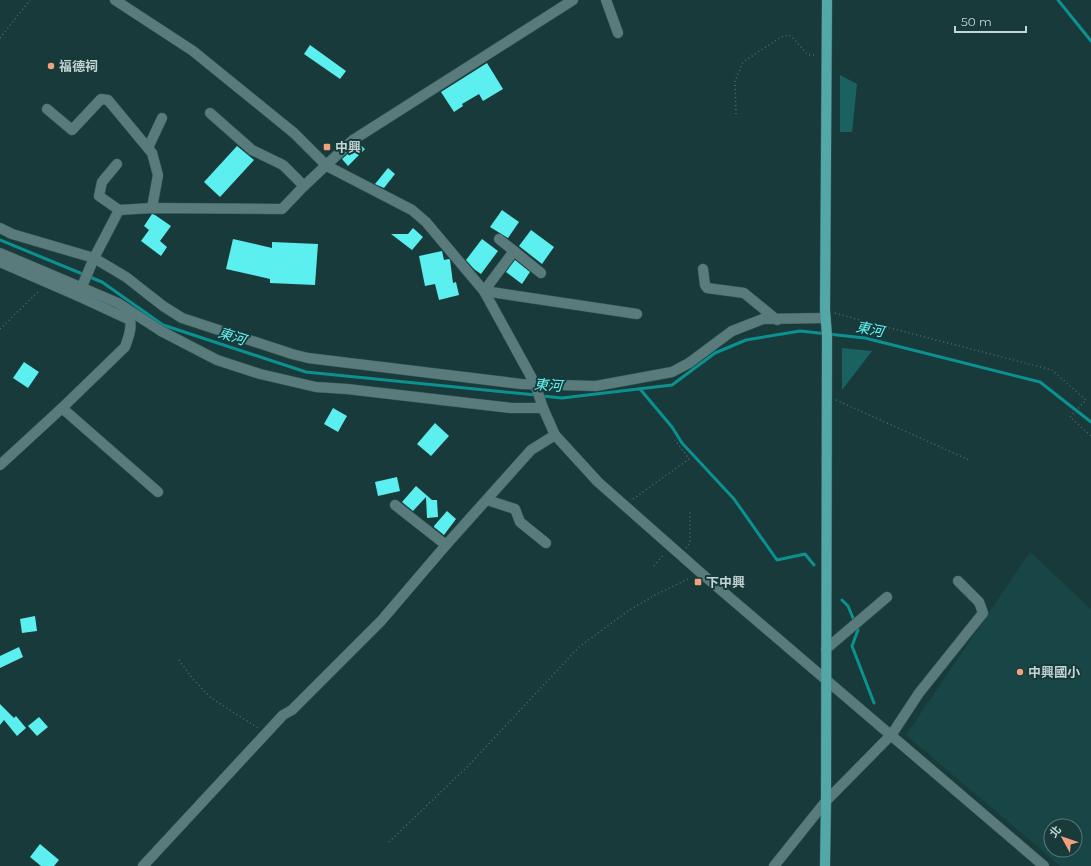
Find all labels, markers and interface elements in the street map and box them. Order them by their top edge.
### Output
scale bar [955,8,1026,34]
text: 50 m [961,14,992,29]
place label: 福德祠 [59,58,98,74]
marker: 福德祠 [46,61,56,71]
place label: 中興 [335,139,361,155]
marker: 中興 [322,142,332,152]
water label: 東河 [855,317,888,341]
water label: 東河 [216,323,251,350]
water label: 東河 [533,375,566,395]
place label: 下中興 [706,574,745,590]
marker: 下中興 [693,577,703,587]
place label: 中興國小 [1028,664,1081,680]
marker: 中興國小 [1015,667,1025,677]
north arrow [1043,818,1083,858]
text: 北 [1046,823,1064,840]

